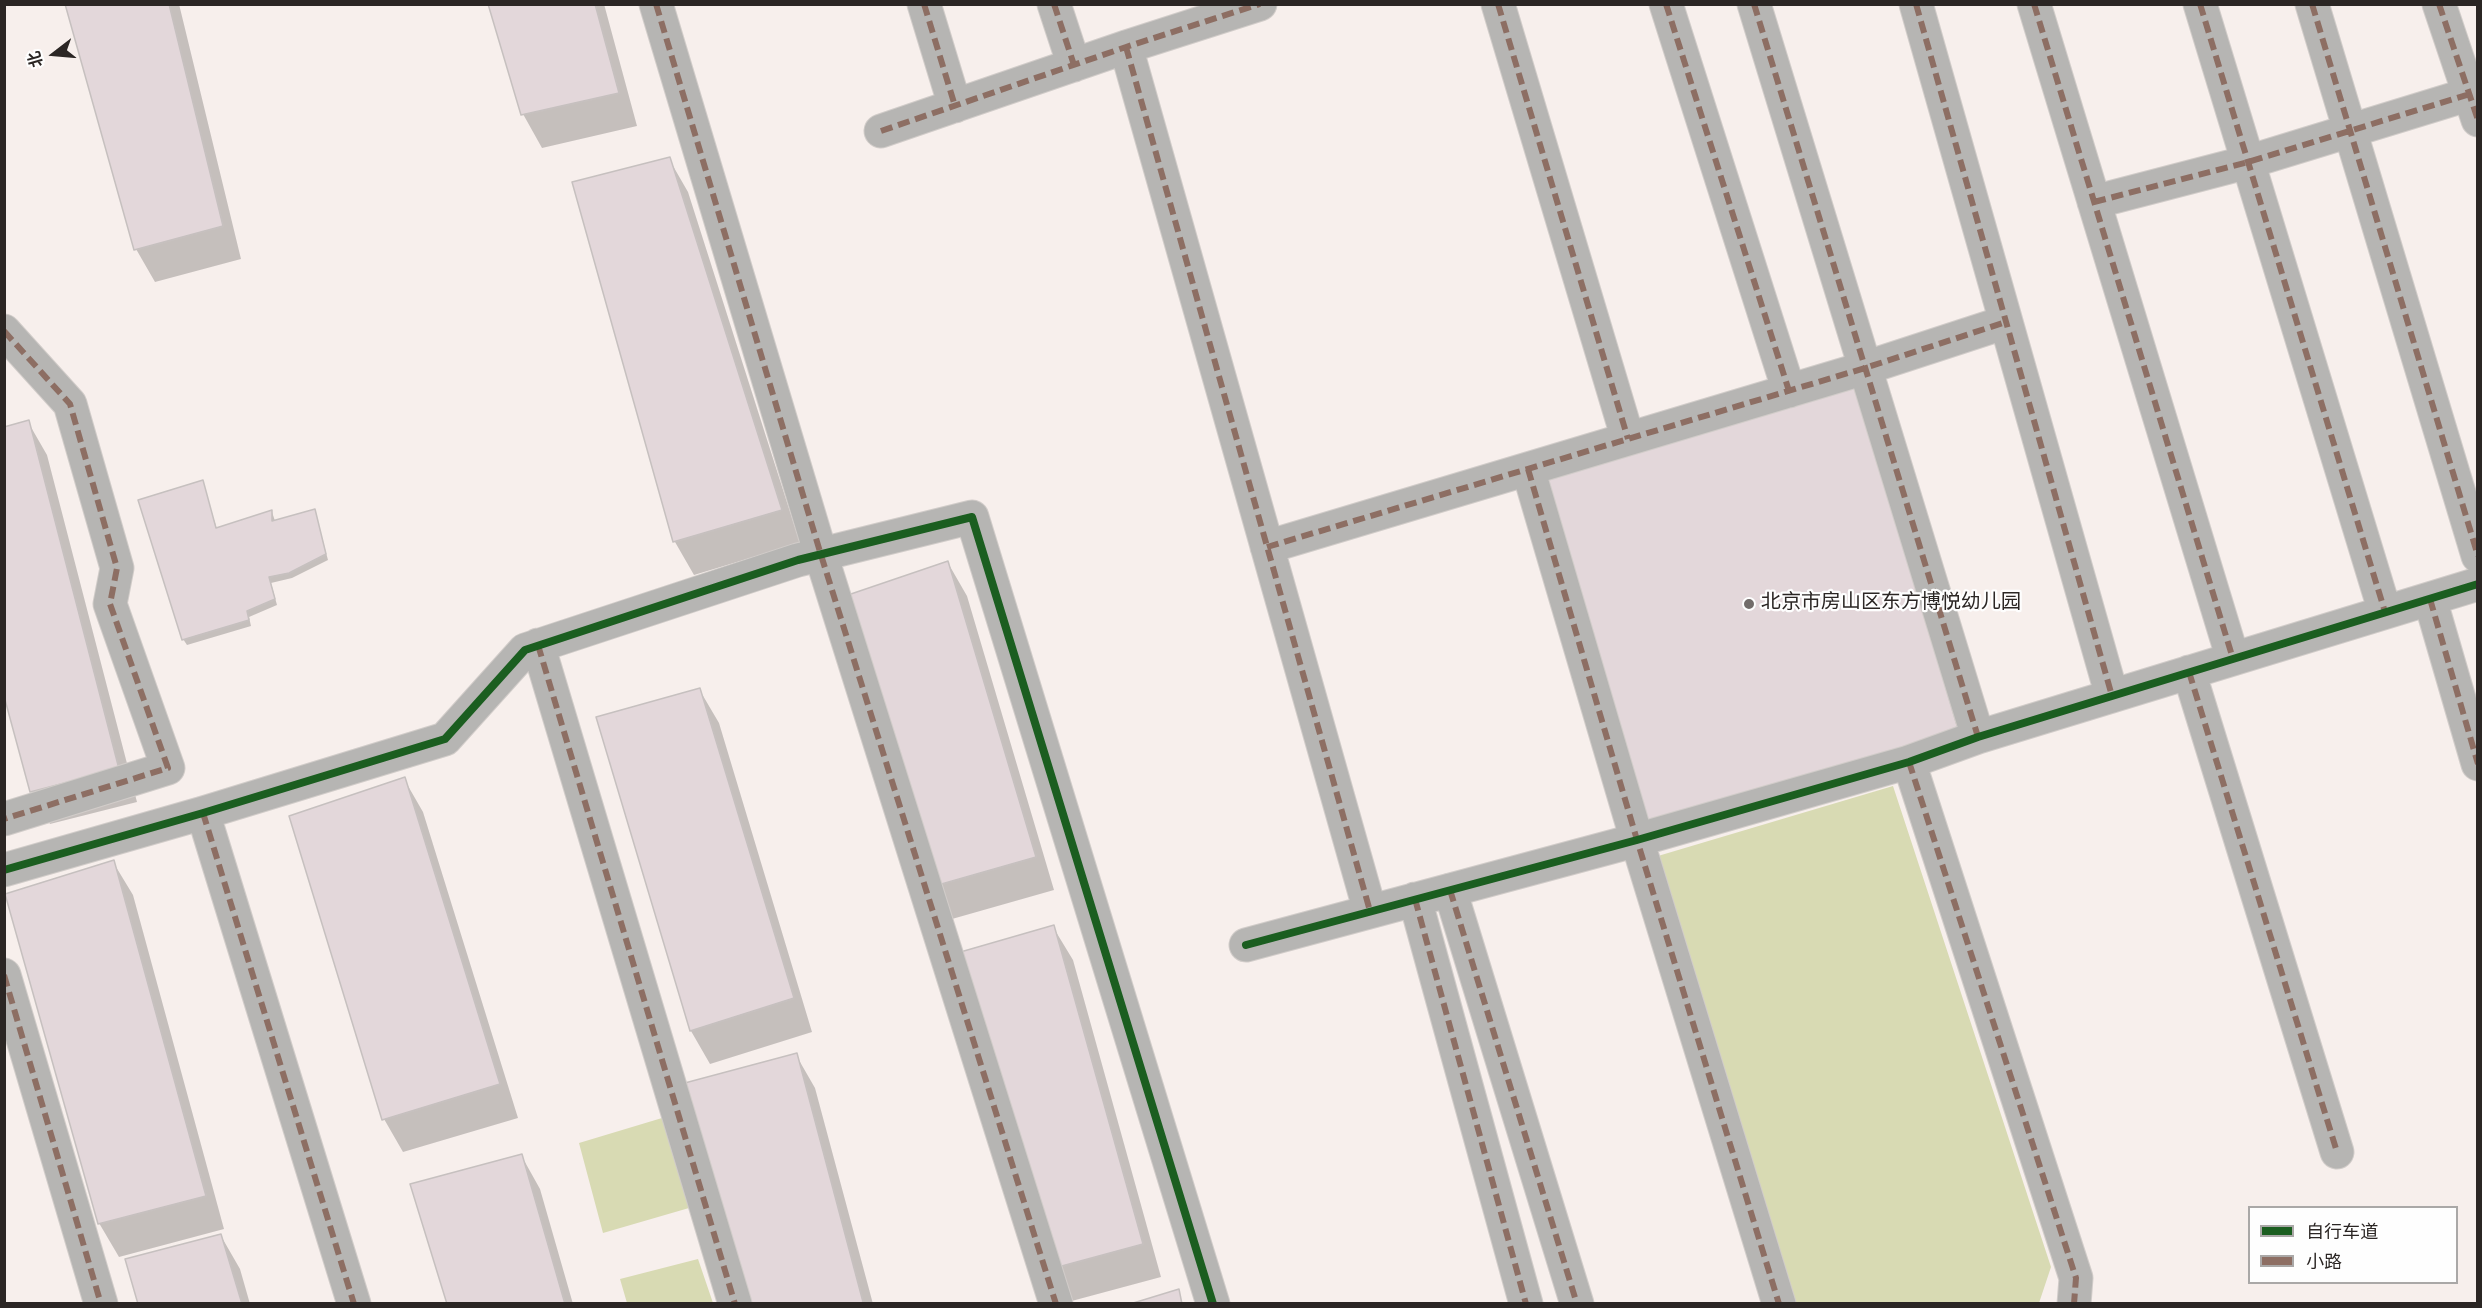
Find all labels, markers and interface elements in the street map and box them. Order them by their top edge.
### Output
north arrow [24,24,84,84]
text: 北 [25,49,49,69]
place label: 北京市房山区东方博悦幼儿园 [1761,592,2021,616]
marker: 北京市房山区东方博悦幼儿园 [1742,597,1756,611]
legend [2248,1206,2458,1284]
text: 自行车道 [2306,1222,2378,1245]
text: 小路 [2306,1252,2342,1275]

